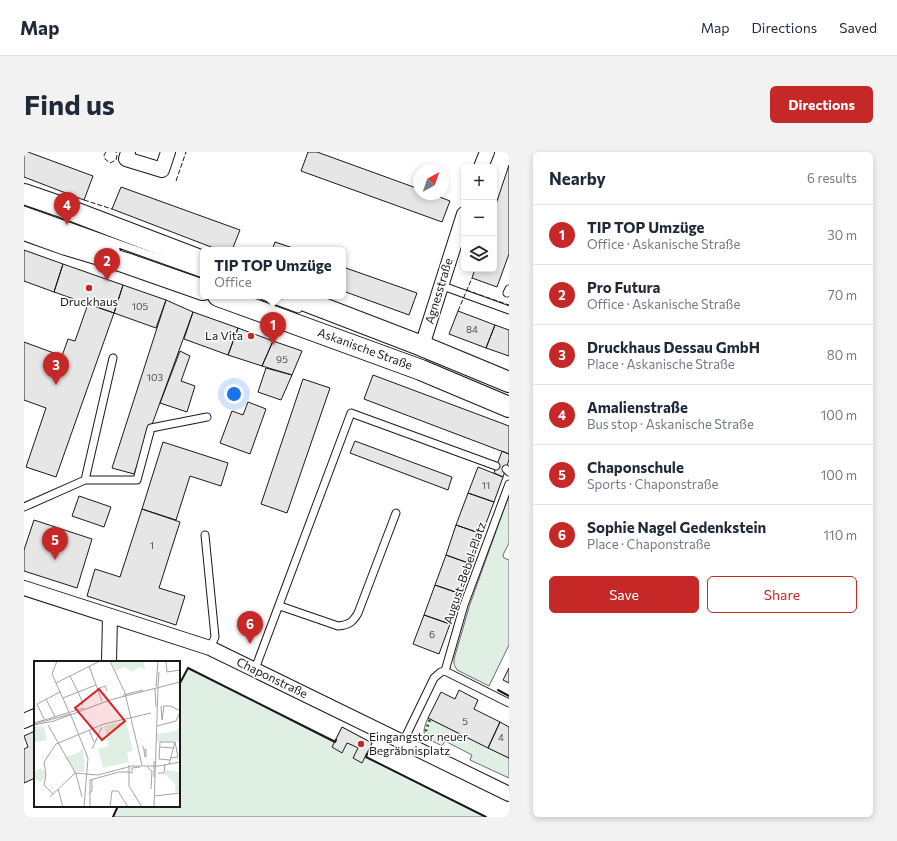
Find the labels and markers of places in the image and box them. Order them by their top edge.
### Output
pin: 4 [54,192,80,225]
pin: 2 [94,248,120,281]
marker: Druckhaus [84,283,94,293]
place label: Druckhaus [60,294,118,308]
pin: 1 [260,312,286,345]
place label: La Vita [205,328,243,342]
marker: La Vita [246,331,256,341]
pin: 3 [43,352,69,385]
pin: 5 [42,527,68,560]
pin: 6 [237,611,263,644]
place label: Eingangstor neuer Begräbnisplatz [369,729,468,757]
marker: Eingangstor neuer Begräbnisplatz [356,739,366,749]

